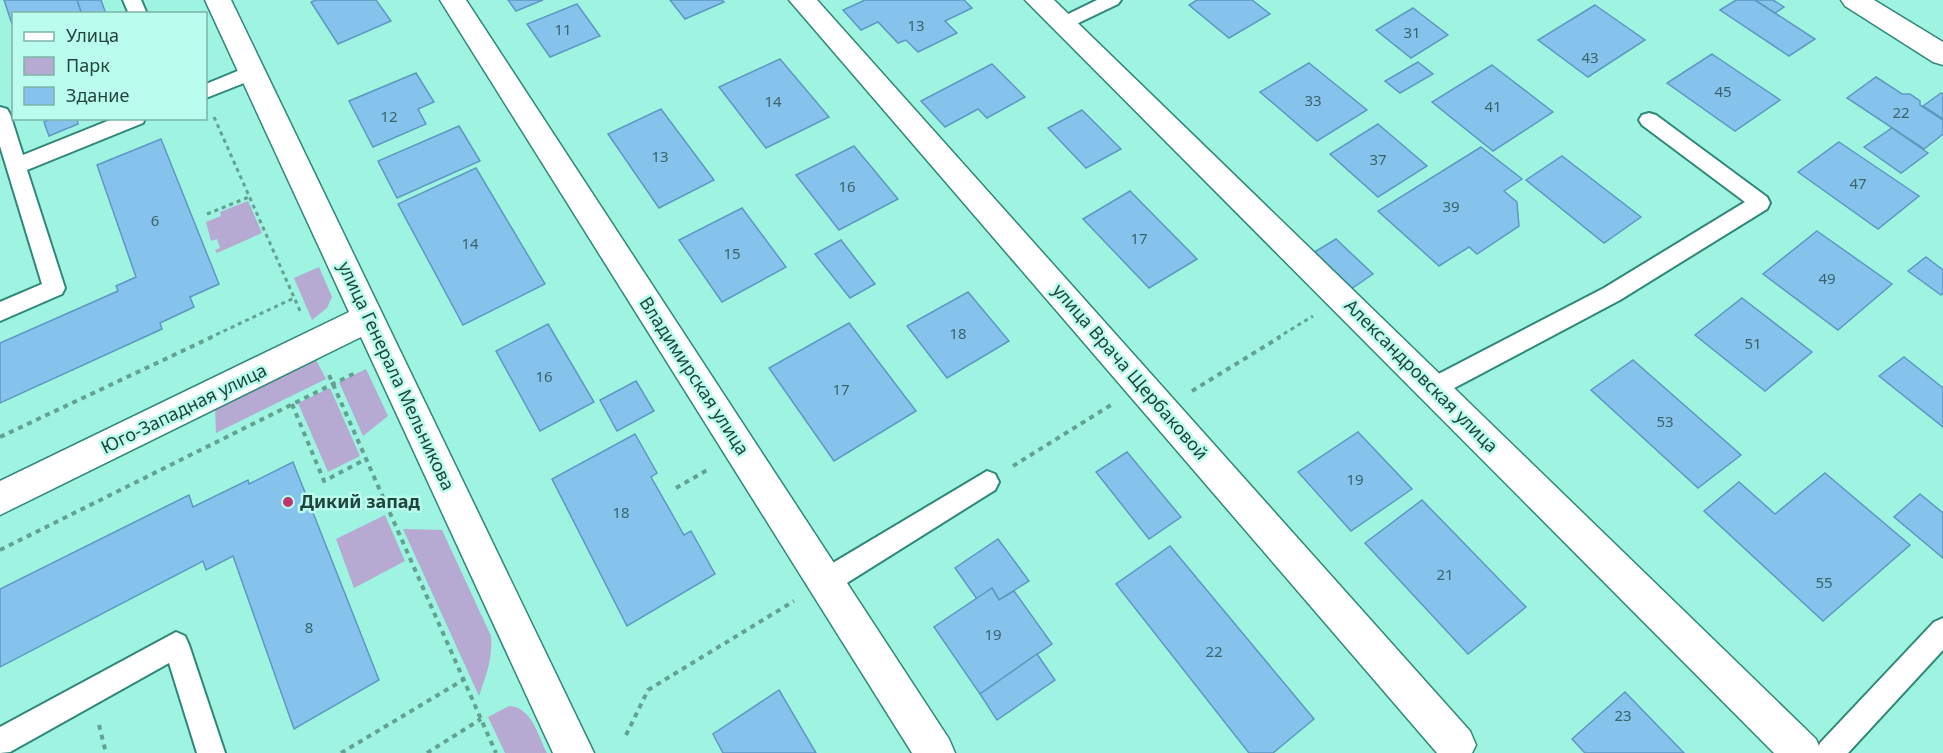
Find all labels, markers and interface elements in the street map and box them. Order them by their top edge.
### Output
legend [12,12,207,120]
house number: 13 [907,15,925,35]
house number: 11 [554,19,572,39]
house number: 31 [1403,22,1421,42]
text: Улица [66,23,119,47]
house number: 43 [1581,47,1599,67]
text: Парк [66,53,110,77]
house number: 45 [1714,81,1732,101]
text: Здание [66,83,130,107]
house number: 33 [1304,90,1322,110]
house number: 14 [764,91,782,111]
house number: 41 [1484,96,1502,116]
house number: 22 [1892,102,1910,122]
house number: 12 [380,106,398,126]
house number: 13 [651,146,669,166]
house number: 37 [1369,149,1387,169]
house number: 47 [1849,173,1867,193]
house number: 16 [838,176,856,196]
house number: 39 [1442,196,1460,216]
house number: 6 [151,210,159,230]
house number: 17 [1130,228,1148,248]
house number: 14 [461,233,479,253]
house number: 15 [723,243,741,263]
street label: улица Генерала Мельникова [333,257,461,494]
house number: 49 [1818,268,1836,288]
street label: улица Врача Щербаковой [1048,278,1214,464]
street label: Владимирская улица [635,292,755,459]
street label: Александровская улица [1340,293,1504,457]
house number: 18 [949,323,967,343]
house number: 51 [1744,333,1762,353]
street label: Юго-Западная улица [97,358,270,459]
house number: 16 [535,366,553,386]
house number: 17 [832,379,850,399]
house number: 53 [1656,411,1674,431]
house number: 19 [1346,469,1364,489]
place label: Дикий запад [300,489,421,513]
marker: Дикий запад [281,495,295,509]
house number: 18 [612,502,630,522]
house number: 21 [1436,564,1454,584]
house number: 55 [1815,572,1833,592]
house number: 8 [305,617,313,637]
house number: 19 [984,624,1002,644]
house number: 22 [1205,641,1223,661]
house number: 23 [1614,705,1632,725]

